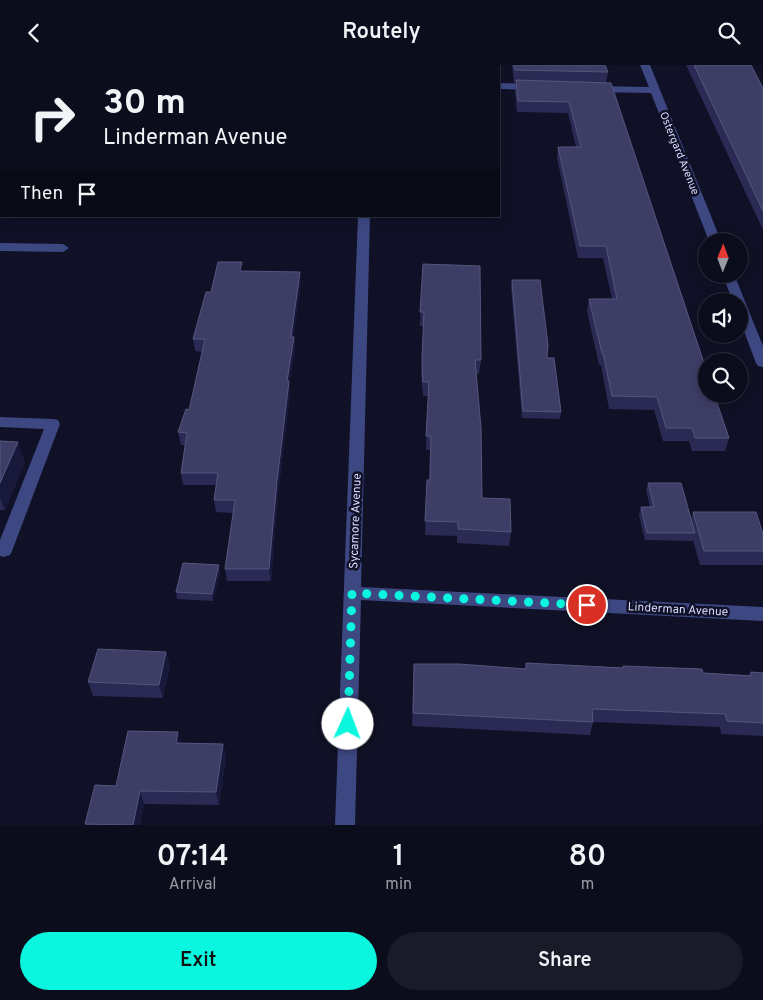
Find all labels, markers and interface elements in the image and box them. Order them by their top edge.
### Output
icon: back [20,19,48,47]
text: Routely [342,19,421,46]
icon: search [715,19,743,47]
text: 30 m [103,82,186,126]
icon: right [20,85,85,150]
street label: Ostergard Avenue [656,110,702,197]
text: Linderman Avenue [103,125,287,152]
icon: arrive [73,180,101,208]
text: Then [20,182,63,206]
north arrow [698,233,748,283]
map controls [698,233,748,403]
button: sound [698,293,748,343]
button: search [698,353,748,403]
street label: Sycamore Avenue [346,473,366,569]
pin [566,584,608,626]
icon: arrive [573,591,601,619]
street label: Linderman Avenue [627,599,729,621]
position arrow [321,697,373,749]
text: 07:14 [157,839,229,876]
text: 1 [393,839,405,876]
text: 80 [569,839,606,876]
text: Arrival [169,875,217,895]
text: min [385,875,412,895]
text: m [581,875,594,895]
button: Exit [20,932,377,990]
button: Share [387,932,743,990]

